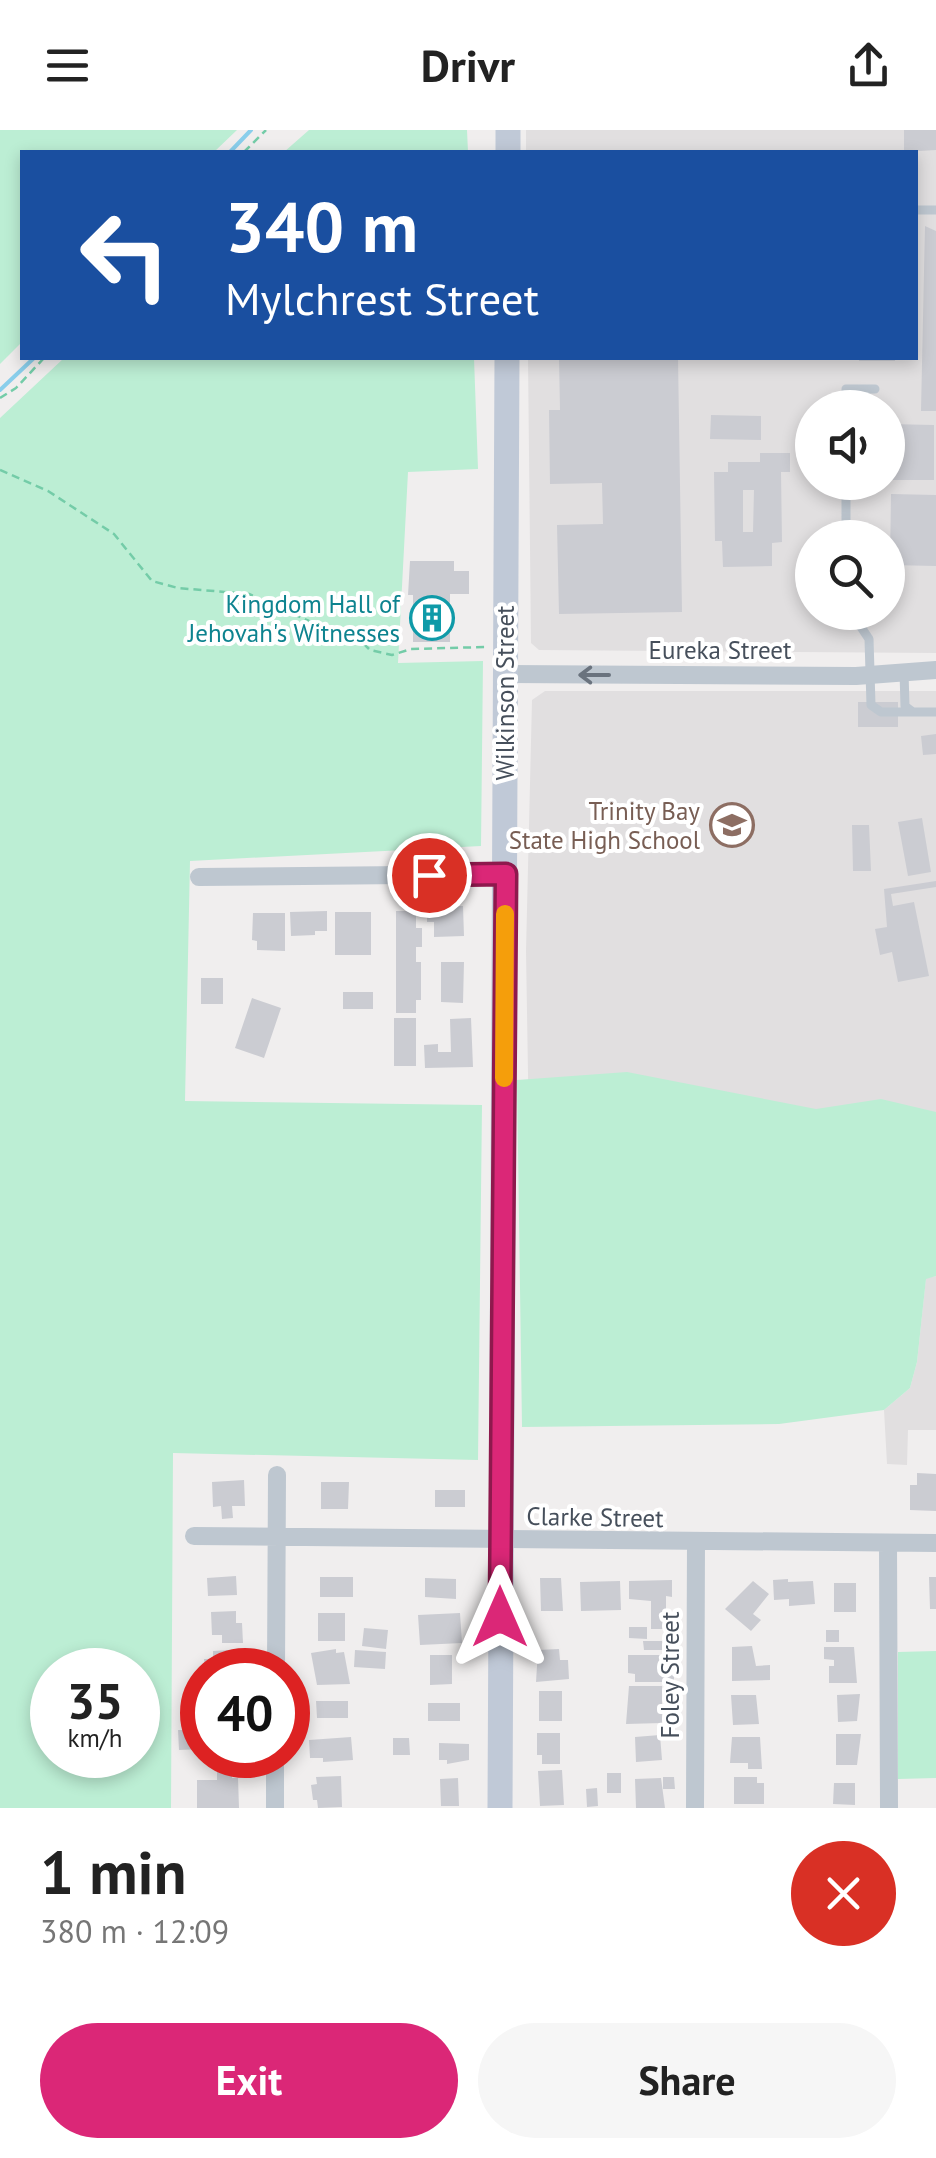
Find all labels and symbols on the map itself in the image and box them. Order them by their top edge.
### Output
place label: Kingdom Hall of Jehovah's Witnesses [187,588,401,649]
building icon: Kingdom Hall of Jehovah's Witnesses [409,595,455,641]
street label: Wilkinson Street [489,605,521,781]
street label: Eureka Street [649,634,792,666]
one-way arrow [578,666,610,684]
place label: Trinity Bay State High School [509,795,701,856]
school or university icon: Trinity Bay State High School [709,802,755,848]
pin [387,833,472,918]
street label: Clarke Street [526,1500,664,1534]
position arrow [448,1565,552,1669]
street label: Foley Street [654,1611,686,1739]
speed limit sign: 40 [180,1648,310,1778]

